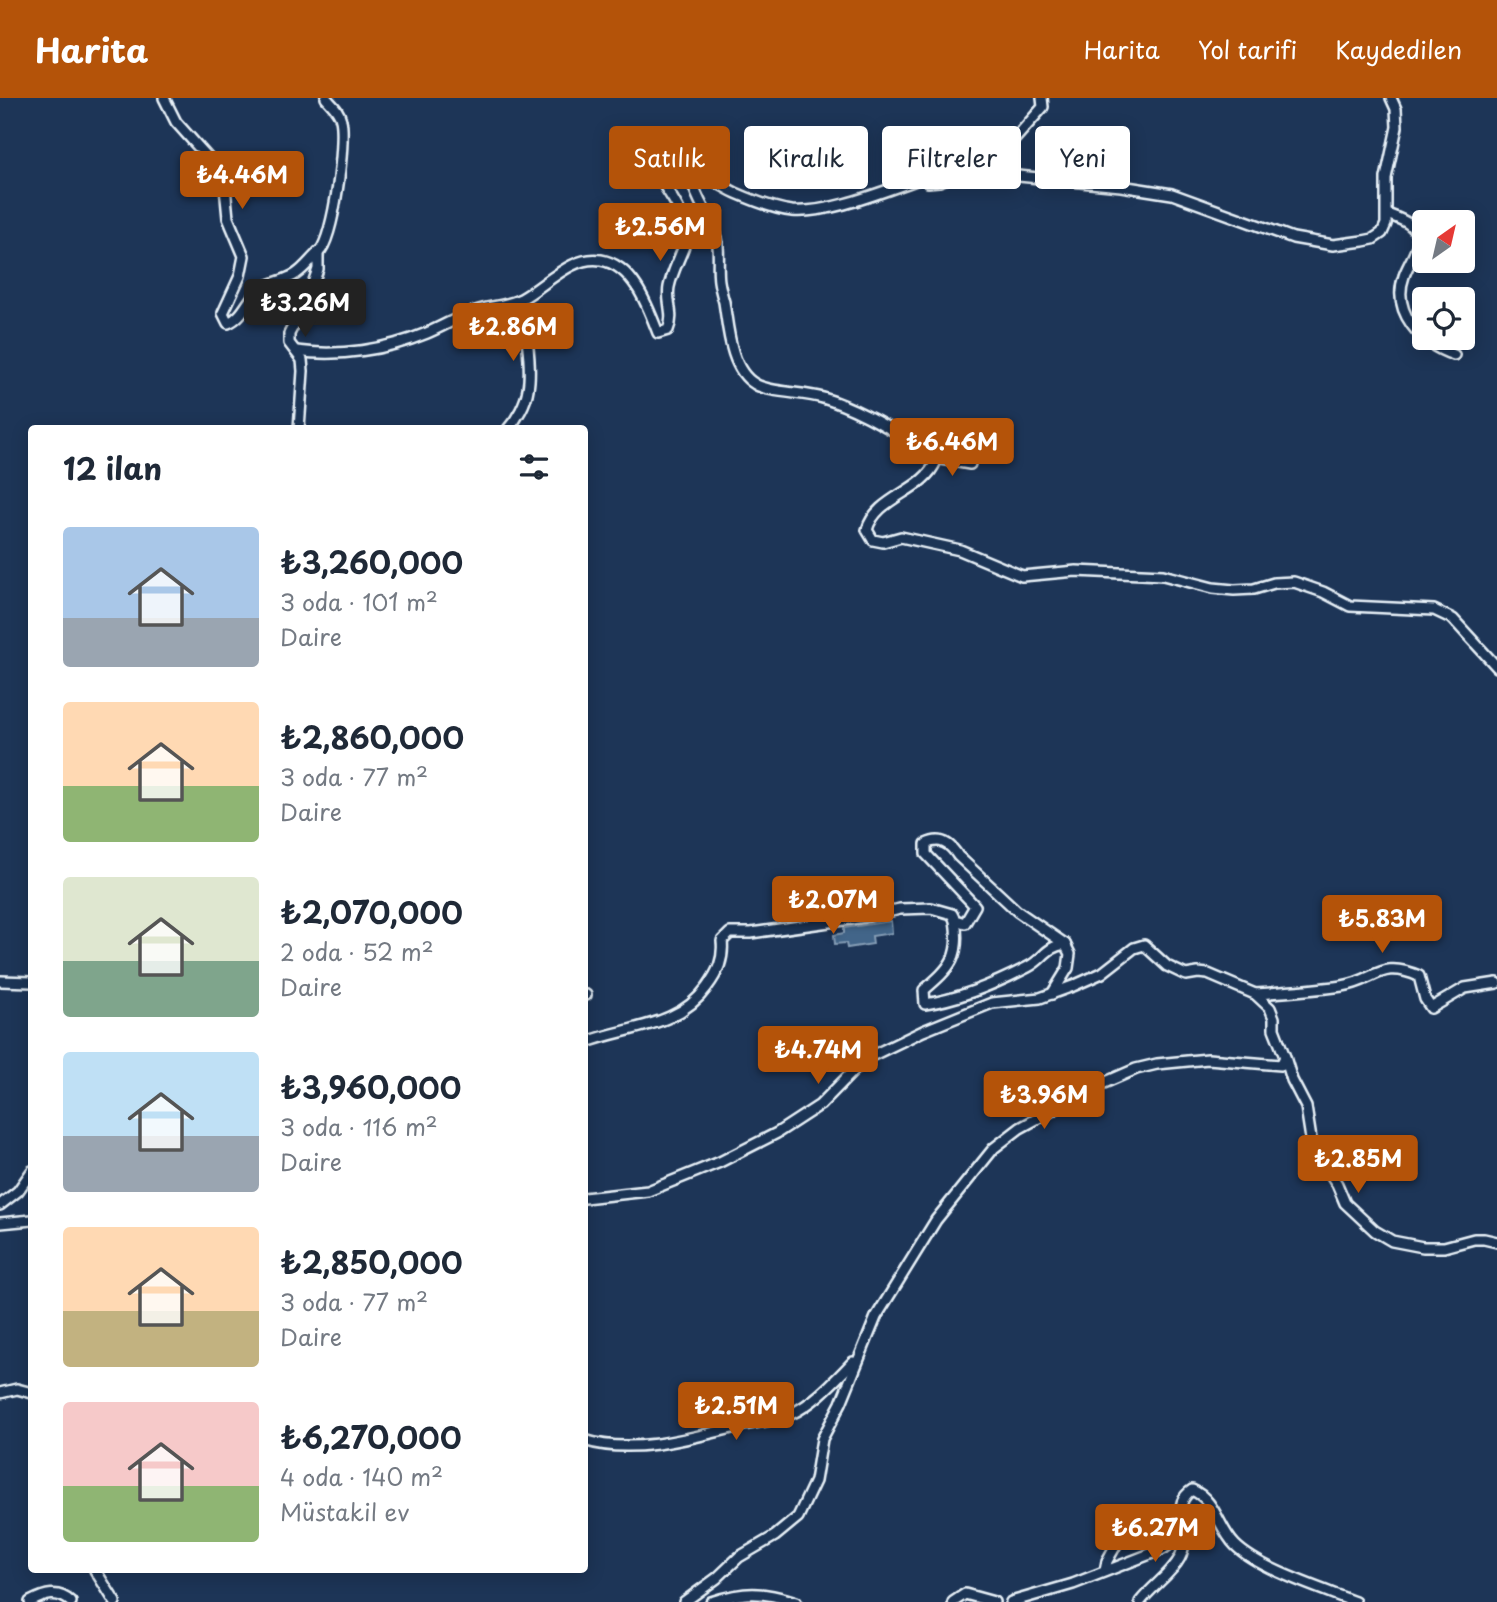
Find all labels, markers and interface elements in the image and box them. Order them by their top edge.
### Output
text: Harita [35,24,148,74]
text: Harita [1084,31,1160,67]
text: Yol tarifi [1198,31,1297,67]
text: Kaydedilen [1335,31,1462,67]
chip: Satılık [609,126,730,189]
chip: Kiralık [744,126,868,189]
chip: Filtreler [882,126,1021,189]
chip: Yeni [1035,126,1130,189]
pin: ₺4.46M [185,152,299,211]
text: ₺4.46M [196,156,288,191]
pin: ₺2.56M [603,204,717,263]
text: ₺2.56M [614,208,706,243]
north arrow [1412,210,1475,273]
map controls [1412,210,1475,350]
pin: ₺3.26M [248,280,362,339]
text: ₺3.26M [260,284,350,319]
button: locate [1412,287,1475,350]
pin: ₺2.86M [456,303,570,363]
text: ₺2.86M [469,308,557,343]
pin: ₺6.46M [895,418,1009,478]
text: ₺6.46M [906,423,998,458]
text: 12 ilan [63,445,162,490]
icon: filters [515,448,553,486]
text: ₺3,260,000 [280,539,463,584]
icon: home [119,555,203,639]
text: 3 oda · 101 m² [280,584,438,619]
text: Daire [280,619,342,654]
text: ₺2,860,000 [280,714,464,759]
icon: home [119,730,203,814]
text: 3 oda · 77 m² [280,759,428,794]
text: Daire [280,794,342,829]
pin: ₺2.07M [776,876,890,936]
text: ₺2.07M [788,881,878,916]
text: ₺2,070,000 [280,889,463,934]
pin: ₺5.83M [1325,896,1439,955]
text: ₺5.83M [1338,900,1426,935]
icon: home [119,905,203,989]
text: 2 oda · 52 m² [280,934,434,969]
text: Daire [280,969,342,1004]
pin: ₺4.74M [761,1026,875,1086]
text: ₺4.74M [774,1031,862,1066]
text: ₺3,960,000 [280,1064,461,1109]
pin: ₺3.96M [987,1072,1101,1131]
text: ₺3.96M [1000,1076,1088,1111]
icon: home [119,1080,203,1164]
text: 3 oda · 116 m² [280,1109,438,1144]
pin: ₺2.85M [1301,1136,1415,1195]
text: ₺2.85M [1314,1140,1402,1175]
text: Daire [280,1144,342,1179]
text: ₺2,850,000 [280,1239,463,1284]
icon: home [119,1255,203,1339]
text: 3 oda · 77 m² [280,1284,428,1319]
text: Daire [280,1319,342,1354]
pin: ₺2.51M [679,1382,793,1442]
text: ₺2.51M [694,1387,778,1422]
text: ₺6,270,000 [280,1414,462,1459]
icon: home [119,1430,203,1514]
text: 4 oda · 140 m² [280,1459,443,1494]
text: Müstakil ev [280,1494,409,1529]
pin: ₺6.27M [1098,1504,1212,1564]
text: ₺6.27M [1111,1509,1199,1544]

